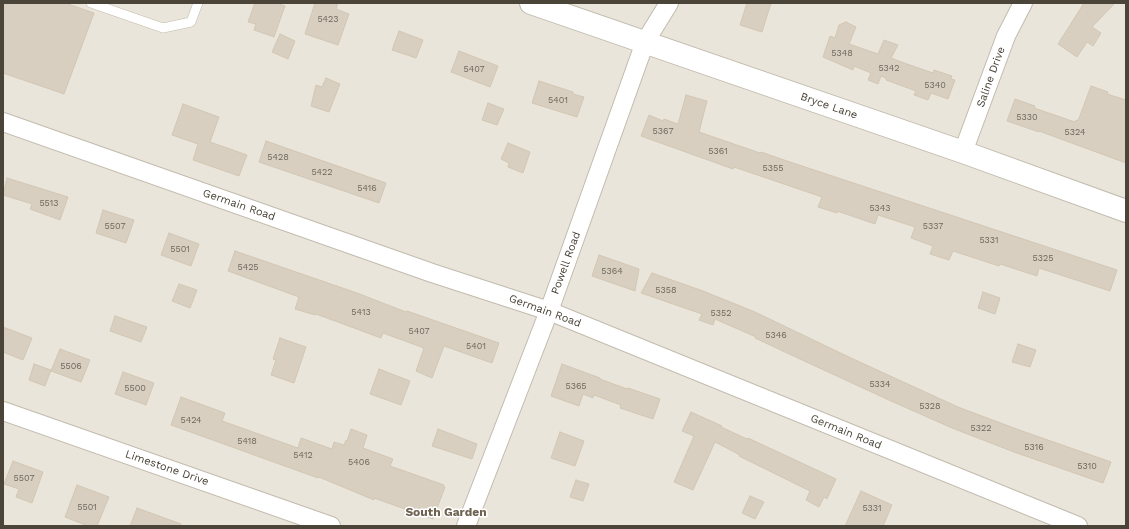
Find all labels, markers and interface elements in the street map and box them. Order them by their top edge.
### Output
house number: 5423 [317,14,339,24]
street label: Saline Drive [974,45,1008,109]
house number: 5348 [831,48,853,58]
house number: 5342 [878,63,900,73]
house number: 5407 [463,64,485,74]
house number: 5340 [924,80,946,90]
street label: Bryce Lane [799,90,859,122]
house number: 5401 [548,95,568,105]
house number: 5330 [1016,112,1038,122]
house number: 5367 [653,126,673,136]
house number: 5324 [1065,127,1085,137]
house number: 5361 [708,146,728,156]
house number: 5428 [267,152,289,162]
house number: 5355 [763,163,783,173]
house number: 5422 [311,167,333,177]
house number: 5416 [357,183,377,193]
street label: Germain Road [201,186,277,224]
house number: 5513 [39,198,59,208]
house number: 5343 [869,203,891,213]
house number: 5507 [105,221,125,231]
house number: 5337 [923,221,943,231]
street label: Powell Road [549,230,583,296]
house number: 5331 [979,235,999,245]
house number: 5501 [170,244,190,254]
house number: 5325 [1033,253,1053,263]
house number: 5425 [237,262,259,272]
house number: 5364 [601,266,623,276]
house number: 5358 [655,285,677,295]
street label: Germain Road [507,292,583,330]
house number: 5413 [351,307,371,317]
house number: 5352 [711,308,731,318]
house number: 5407 [408,326,430,336]
house number: 5346 [765,330,787,340]
house number: 5401 [466,341,486,351]
house number: 5506 [60,361,82,371]
house number: 5334 [869,379,891,389]
house number: 5365 [565,381,587,391]
house number: 5500 [124,383,146,393]
house number: 5328 [919,401,941,411]
street label: Germain Road [808,412,884,452]
house number: 5424 [180,415,202,425]
house number: 5322 [971,423,991,433]
house number: 5418 [237,436,257,446]
house number: 5316 [1024,442,1044,452]
street label: Limestone Drive [123,447,211,489]
house number: 5412 [293,450,313,460]
house number: 5406 [348,457,370,467]
house number: 5310 [1077,461,1097,471]
house number: 5507 [14,473,34,483]
house number: 5501 [77,502,97,512]
house number: 5331 [862,503,882,513]
district label: South Garden [405,505,487,519]

